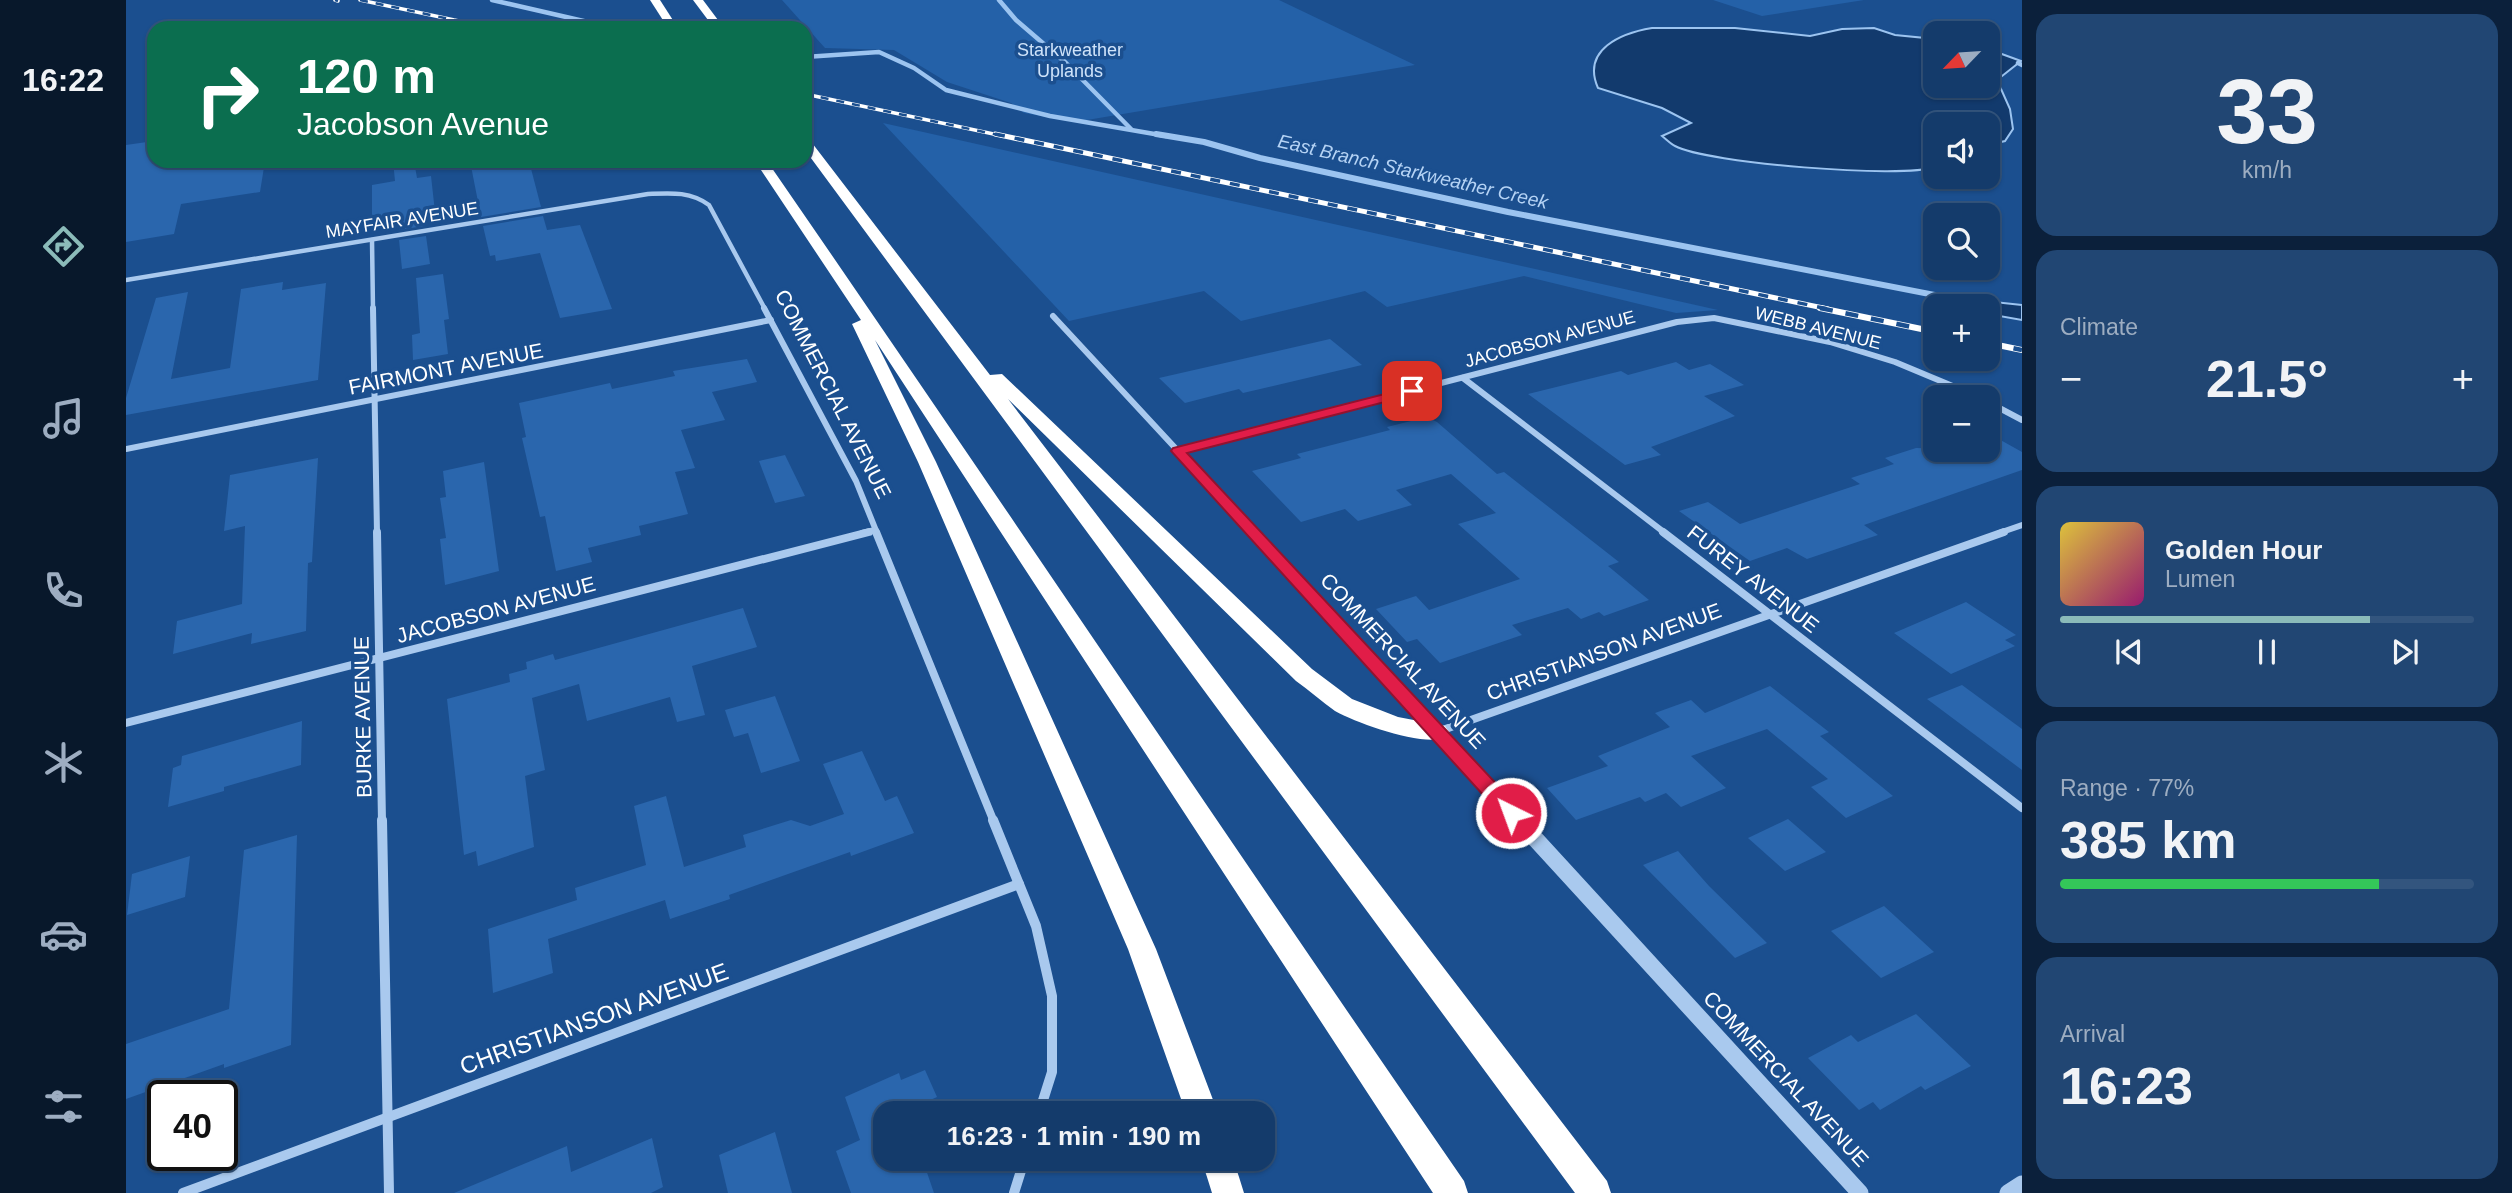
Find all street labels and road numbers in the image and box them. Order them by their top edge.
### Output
street label: MAYFAIR AVENUE [324,198,480,242]
street label: COMMERCIAL AVENUE [771,286,896,502]
street label: WEBB AVENUE [1753,303,1883,353]
street label: JACOBSON AVENUE [1463,307,1637,371]
street label: FAIRMONT AVENUE [347,338,545,399]
street label: FUREY AVENUE [1683,520,1824,637]
street label: COMMERCIAL AVENUE [1316,568,1491,753]
street label: JACOBSON AVENUE [394,572,598,647]
street label: CHRISTIANSON AVENUE [1483,598,1724,705]
street label: BURKE AVENUE [350,636,375,798]
street label: CHRISTIANSON AVENUE [456,957,732,1080]
street label: COMMERCIAL AVENUE [1699,986,1874,1171]

